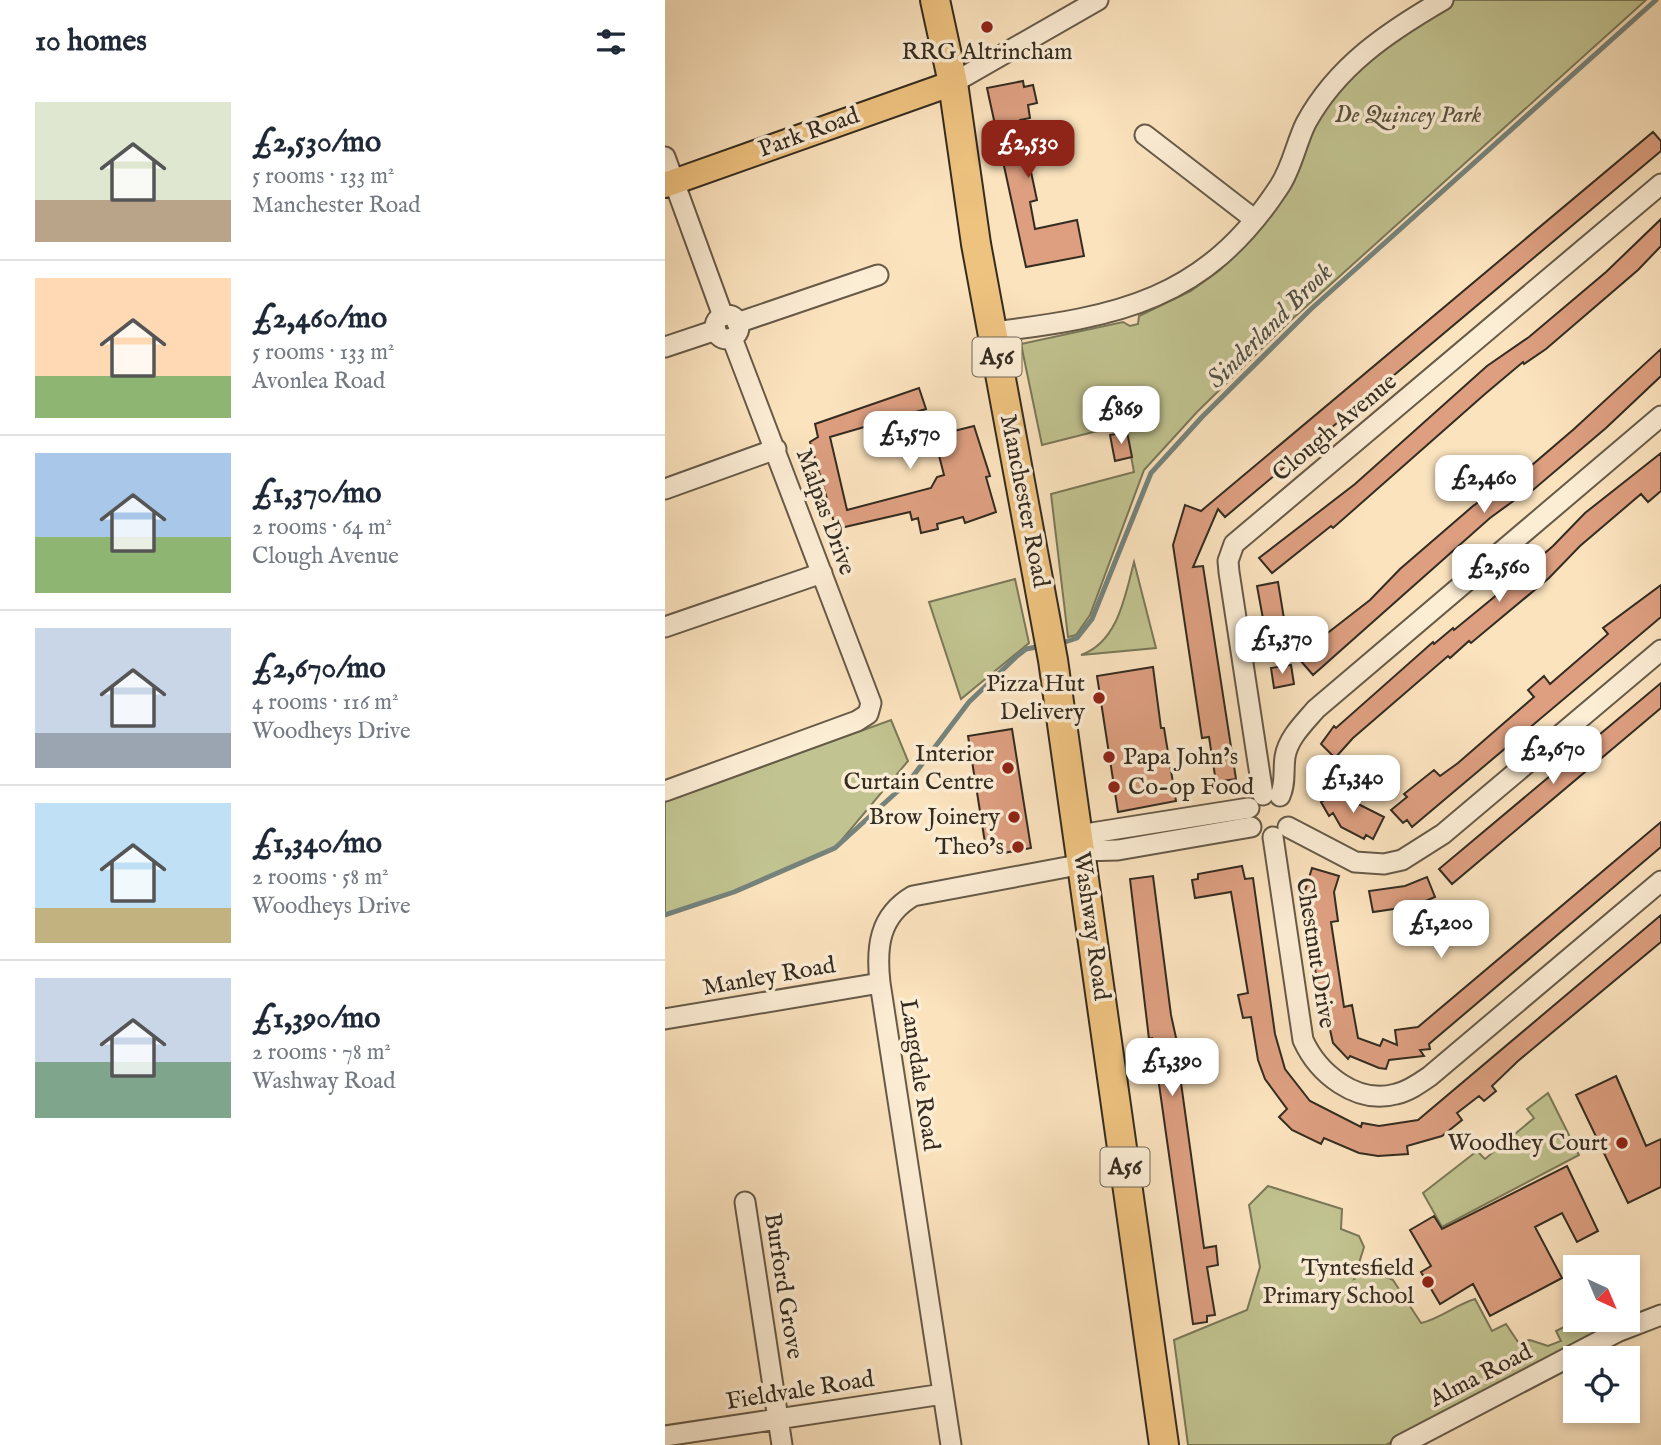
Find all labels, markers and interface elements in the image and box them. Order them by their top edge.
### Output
marker: RRG Altrincham [979,19,995,35]
text: 10 homes [35,23,147,61]
icon: filters [592,23,630,61]
place label: RRG Altrincham [901,37,1073,68]
street label: Park Road [754,100,864,166]
park label: De Quincey Park [1335,100,1482,131]
pin: £2,530 [971,120,1085,180]
text: £2,530/mo [252,124,381,162]
text: £2,530 [997,128,1059,157]
icon: home [91,130,175,214]
text: 5 rooms · 133 m² [252,162,395,191]
text: Manchester Road [252,191,420,220]
water label: Sinderland Brook [1200,256,1340,396]
text: £2,460/mo [252,300,387,338]
icon: home [91,306,175,390]
text: 5 rooms · 133 m² [252,338,395,367]
road number: A56 [973,338,1021,376]
text: Avonlea Road [252,367,385,396]
street label: Clough Avenue [1266,367,1404,489]
pin: £869 [1080,386,1162,446]
text: £869 [1099,394,1143,423]
pin: £1,570 [853,412,967,471]
street label: Manchester Road [992,412,1056,590]
text: £1,570 [879,419,941,448]
street label: Malpas Drive [788,444,862,580]
pin: £2,460 [1427,456,1541,515]
text: £2,460 [1451,463,1517,492]
text: £1,370/mo [252,475,381,513]
icon: home [91,481,175,565]
text: 2 rooms · 64 m² [252,513,392,542]
text: Clough Avenue [252,542,399,571]
pin: £2,560 [1442,544,1556,604]
text: £2,560 [1468,552,1530,581]
pin: £1,370 [1225,616,1339,676]
text: £1,370 [1251,624,1313,653]
text: £2,670/mo [252,650,386,688]
icon: home [91,656,175,740]
place label: Pizza Hut Delivery [986,669,1085,728]
text: 4 rooms · 116 m² [252,688,399,717]
marker: Pizza Hut Delivery [1091,690,1107,706]
text: Woodheys Drive [252,717,411,746]
pin: £2,670 [1496,726,1610,786]
text: £2,670 [1521,734,1585,763]
place label: Interior Curtain Centre [844,739,994,798]
place label: Papa John's [1123,742,1238,773]
marker: Papa John's [1101,749,1117,765]
pin: £1,340 [1296,756,1410,815]
marker: Interior Curtain Centre [1000,760,1016,776]
text: £1,340 [1322,763,1384,792]
place label: Co-op Food [1128,772,1254,803]
marker: Co-op Food [1106,779,1122,795]
place label: Brow Joinery [869,802,1000,833]
marker: Brow Joinery [1006,809,1022,825]
text: £1,340/mo [252,825,382,863]
icon: home [91,831,175,915]
place label: Theo's [935,832,1004,863]
marker: Theo's [1010,839,1026,855]
street label: Washway Road [1065,850,1117,1003]
text: 2 rooms · 58 m² [252,863,389,892]
street label: Chestnut Drive [1288,876,1342,1030]
text: Woodheys Drive [252,892,411,921]
pin: £1,200 [1384,900,1498,960]
text: £1,200 [1409,908,1473,937]
street label: Manley Road [700,950,838,1004]
street label: Langdale Road [892,997,946,1153]
text: £1,390/mo [252,1000,380,1038]
icon: home [91,1006,175,1090]
text: 2 rooms · 78 m² [252,1038,391,1067]
pin: £1,390 [1115,1038,1229,1098]
text: £1,390 [1142,1046,1202,1075]
text: Washway Road [252,1067,396,1096]
place label: Woodhey Court [1447,1128,1608,1159]
marker: Woodhey Court [1614,1135,1630,1151]
road number: A56 [1100,1148,1149,1186]
street label: Burford Grove [756,1211,810,1361]
place label: Tyntesfield Primary School [1262,1253,1414,1312]
north arrow [1563,1255,1640,1332]
map controls [1563,1255,1640,1423]
marker: Tyntesfield Primary School [1420,1274,1436,1290]
street label: Alma Road [1424,1337,1538,1416]
button: locate [1563,1346,1640,1423]
street label: Fieldvale Road [724,1364,877,1418]

